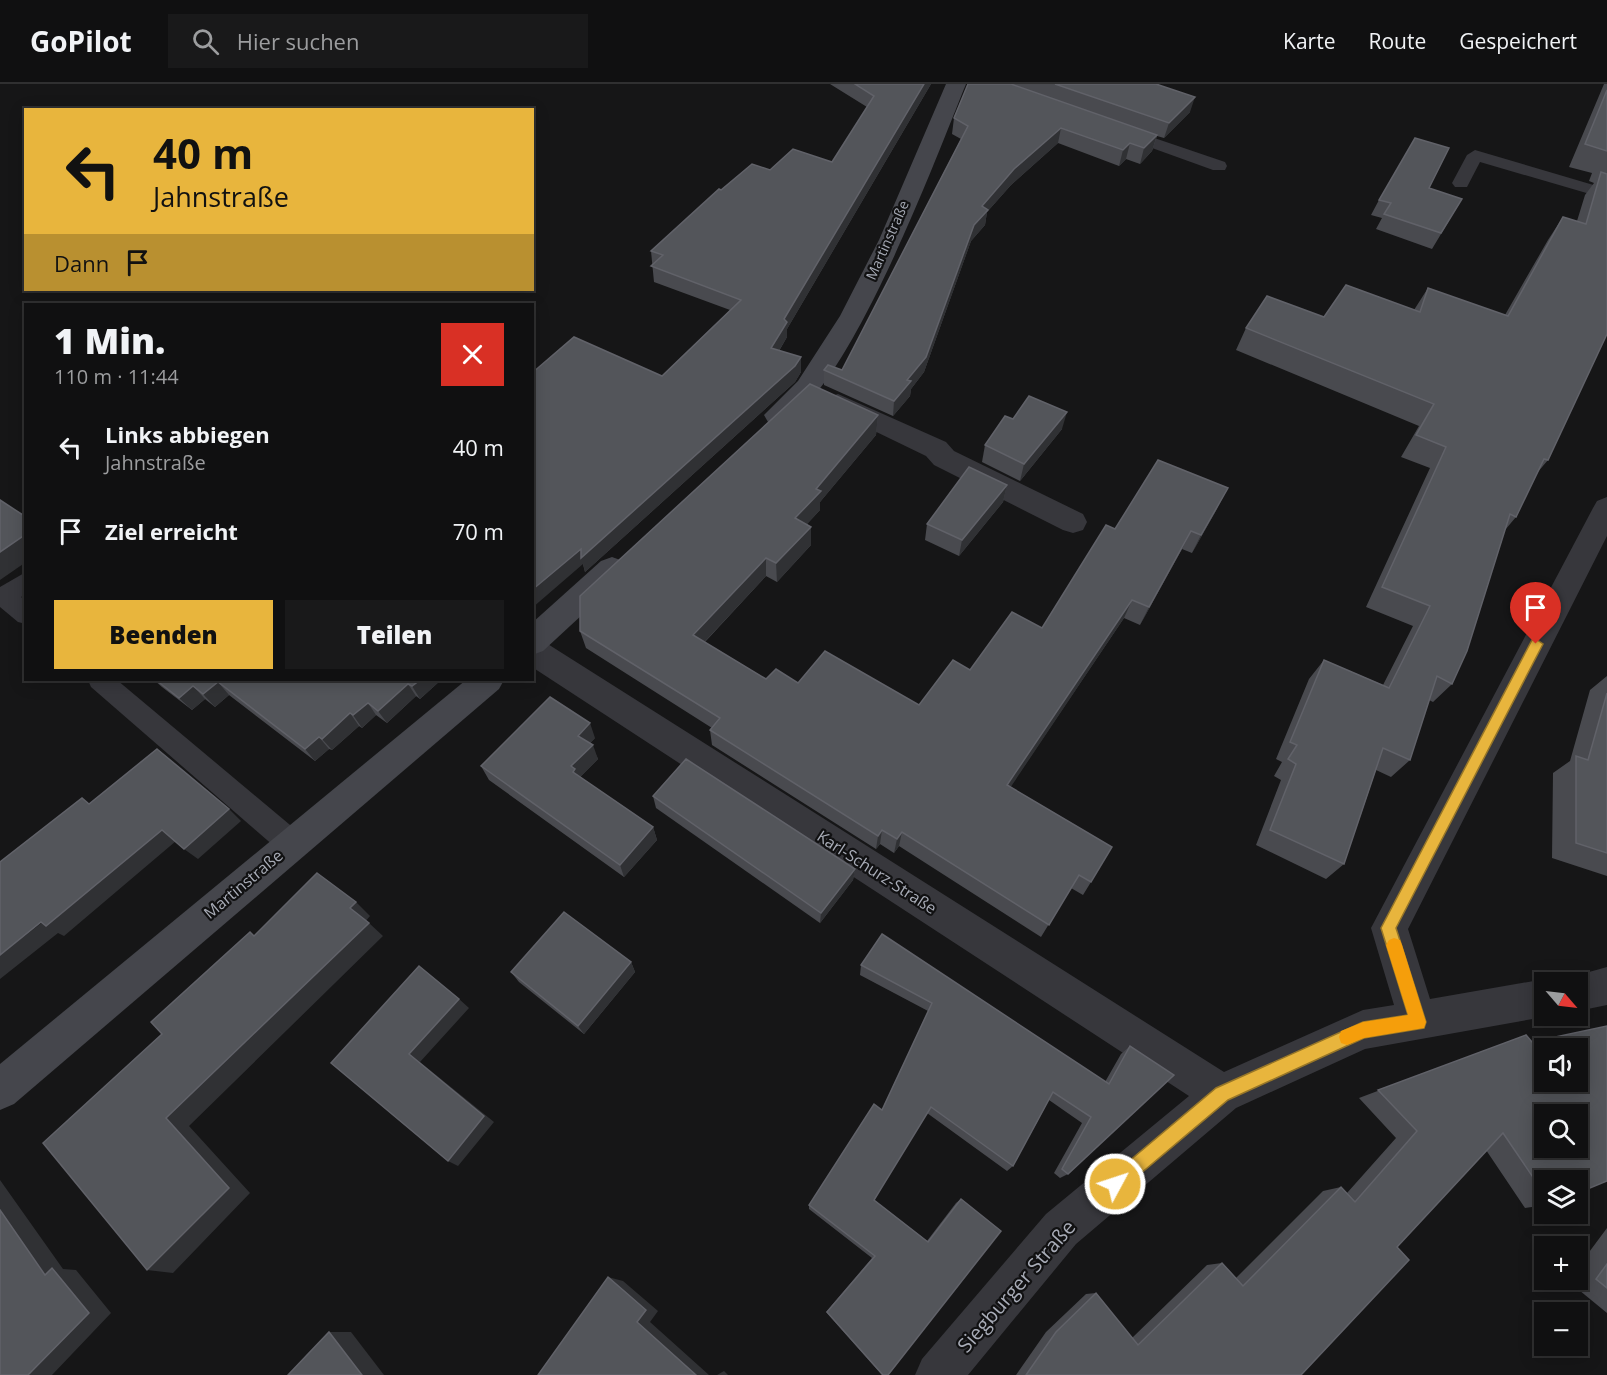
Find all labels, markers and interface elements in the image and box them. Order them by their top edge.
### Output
search box [168,14,588,68]
text: GoPilot [30,22,132,60]
icon: search [189,25,222,58]
text: Hier suchen [237,26,359,56]
text: Karte [1283,27,1335,55]
text: Route [1368,27,1426,55]
text: Gespeichert [1459,27,1577,55]
text: 40 m [153,124,253,181]
icon: left [54,132,132,210]
text: Jahnstraße [153,178,289,215]
street label: Martinstraße [861,197,913,283]
icon: arrive [121,246,154,279]
text: Dann [54,248,109,278]
text: 1 Min. [54,316,165,365]
button: close [441,323,504,386]
text: 110 m · 11:44 [54,363,179,390]
text: Links abbiegen [105,419,270,449]
icon: left [54,431,87,464]
text: 40 m [453,432,504,462]
text: Jahnstraße [105,449,206,476]
icon: arrive [54,515,87,548]
text: Ziel erreicht [105,516,238,546]
text: 70 m [453,516,504,546]
pin [1510,582,1561,644]
icon: arrive [1519,591,1552,624]
button: Beenden [54,600,273,669]
button: Teilen [285,600,504,669]
street label: Karl-Schurz-Straße [813,825,941,919]
street label: Martinstraße [199,844,287,924]
north arrow [1534,972,1588,1026]
map controls [1534,972,1588,1356]
button: sound [1534,1038,1588,1092]
button: search [1534,1104,1588,1158]
position arrow [1083,1152,1147,1216]
button: layers [1534,1170,1588,1224]
street label: Siegburger Straße [951,1214,1081,1358]
button: + [1534,1236,1588,1290]
button: − [1534,1302,1588,1356]

